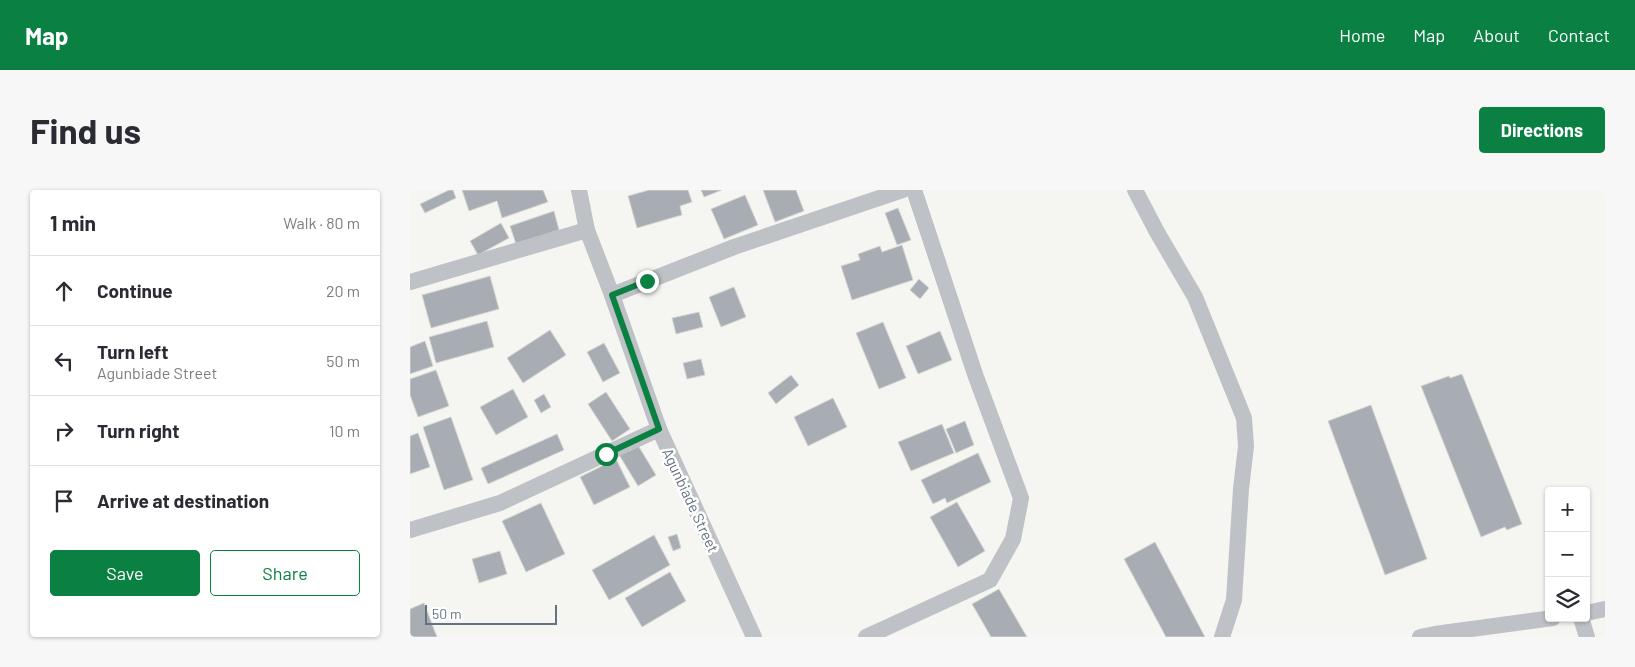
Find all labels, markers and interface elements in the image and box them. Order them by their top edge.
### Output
text: Map [25,21,68,50]
text: Home [1339,24,1385,46]
text: Map [1413,24,1445,46]
text: About [1473,24,1520,46]
text: Contact [1548,24,1610,46]
button: Directions [1479,107,1605,153]
text: Find us [30,109,141,151]
text: 1 min [50,210,96,235]
text: Walk · 80 m [283,213,360,232]
route end [636,270,659,293]
icon: ahead [50,277,78,305]
text: Continue [97,279,173,302]
text: 20 m [326,281,360,300]
text: Turn left [97,340,168,363]
icon: left [50,347,78,375]
text: 50 m [326,351,360,370]
text: Agunbiade Street [97,363,217,382]
icon: right [50,417,78,445]
text: Turn right [97,419,179,442]
text: 10 m [329,421,360,440]
route start [595,443,618,466]
street label: Agunbiade Street [659,445,723,555]
icon: arrive [50,487,78,515]
map controls [1545,487,1590,622]
button: + [1545,487,1590,532]
text: Arrive at destination [97,489,269,512]
button: − [1545,532,1590,577]
button: Save [50,550,200,596]
button: Share [210,550,360,596]
button: layers [1545,577,1590,622]
scale bar [425,602,558,625]
text: 50 m [432,605,461,622]

